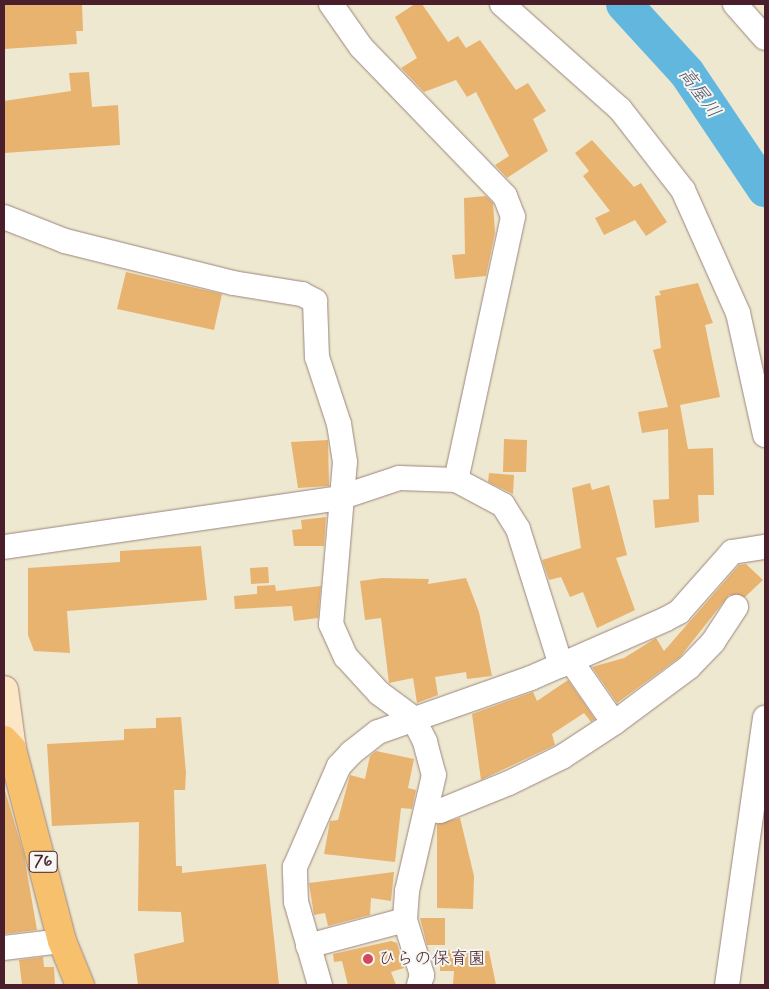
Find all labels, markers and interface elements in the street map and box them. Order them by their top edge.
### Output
water label: 高屋川 [673,63,725,123]
road number: 76 [28,849,58,876]
place label: ひらの保育園 [378,948,486,970]
marker: ひらの保育園 [362,953,374,965]

